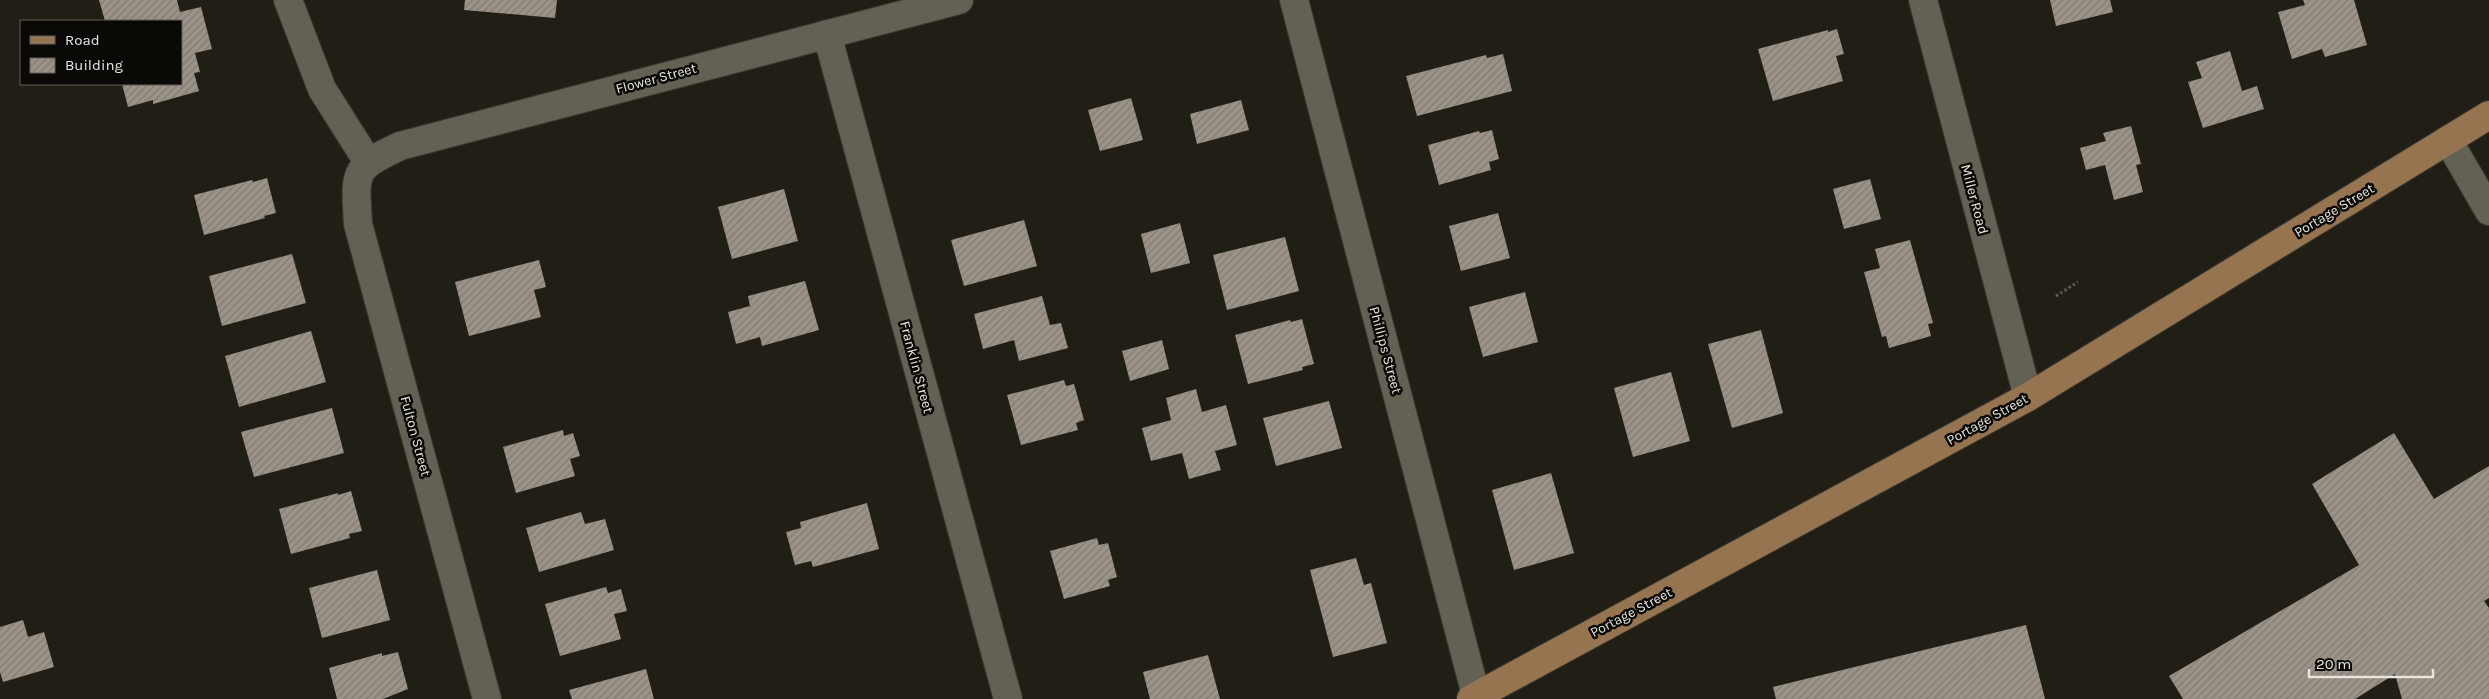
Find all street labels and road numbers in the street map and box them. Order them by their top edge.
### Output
street label: Flower Street [614,60,698,97]
street label: Miller Road [1957,162,1992,236]
street label: Portage Street [2291,180,2377,241]
street label: Phillips Street [1366,305,1405,396]
street label: Franklin Street [896,319,937,415]
street label: Portage Street [1944,390,2031,449]
street label: Fulton Street [397,394,434,478]
street label: Portage Street [1587,584,1675,641]

